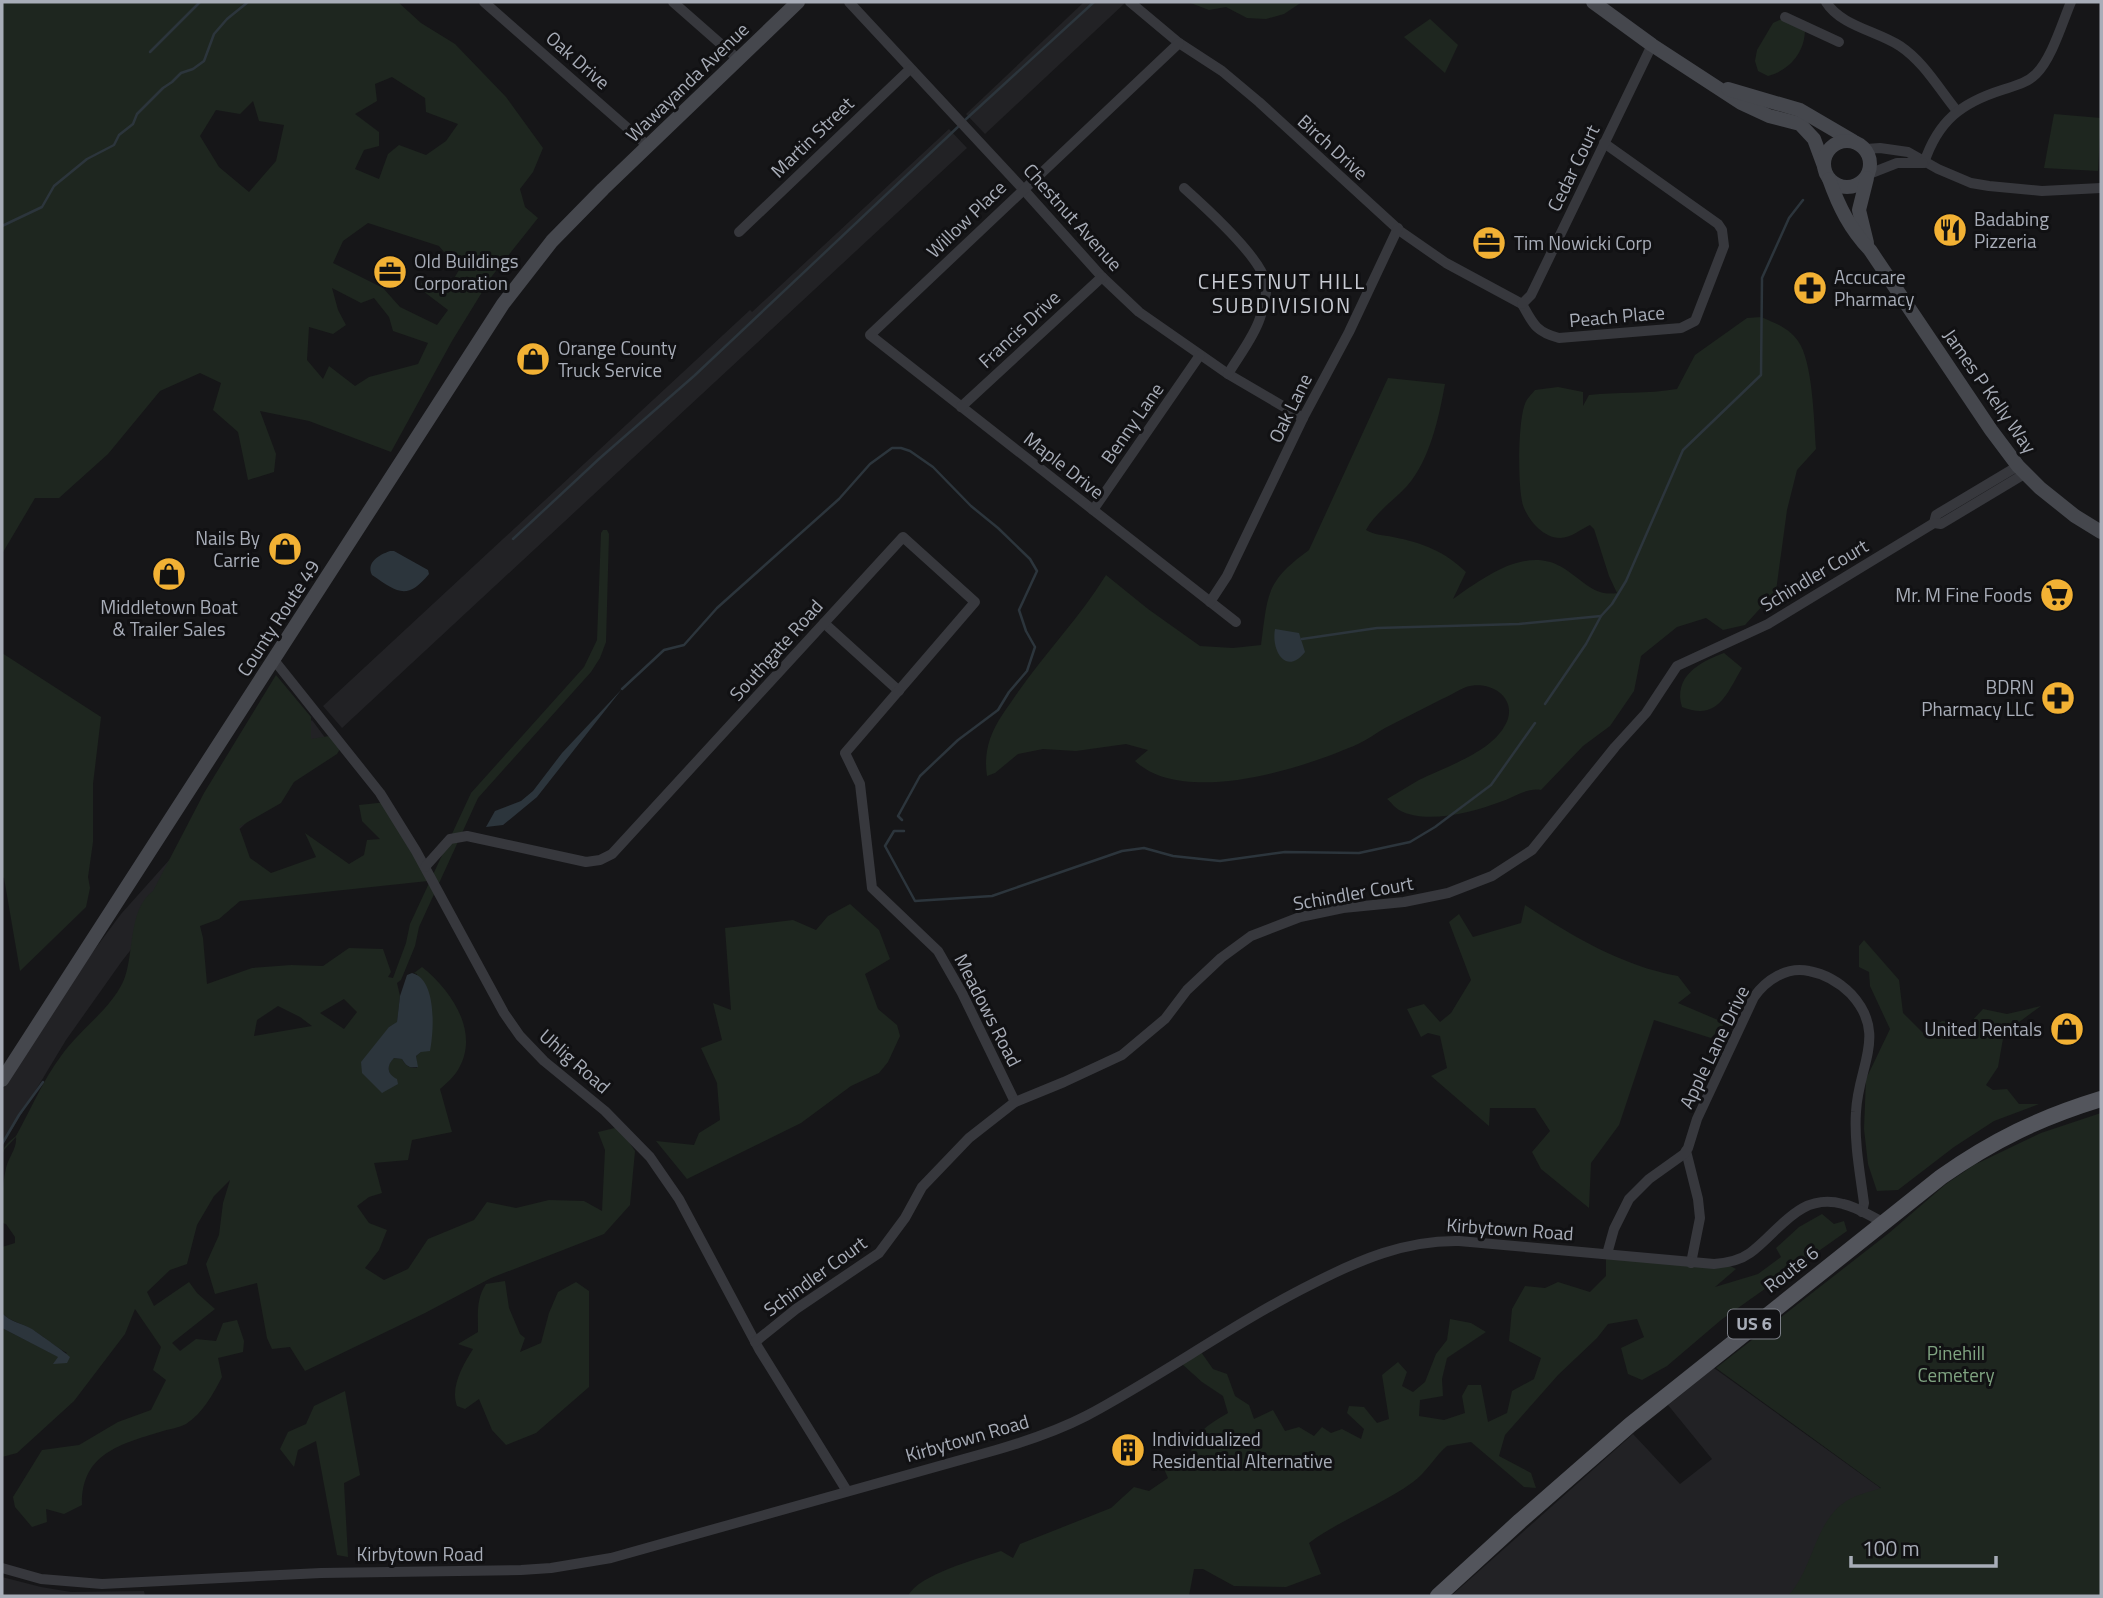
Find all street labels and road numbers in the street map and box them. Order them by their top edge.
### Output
street label: Wawayanda Avenue [618,15,755,148]
street label: Oak Drive [540,23,617,96]
street label: Martin Street [763,89,860,184]
street label: Birch Drive [1291,107,1375,186]
street label: Cedar Court [1539,119,1606,216]
street label: Chestnut Avenue [1017,156,1130,277]
street label: Willow Place [919,173,1012,264]
street label: Francis Drive [971,283,1066,374]
street label: Peach Place [1568,297,1666,334]
street label: James P Kelly Way [1937,322,2044,459]
street label: Oak Lane [1260,368,1319,447]
street label: Benny Lane [1093,376,1170,469]
street label: Maple Drive [1018,424,1111,505]
street label: Schindler Court [1754,531,1874,618]
street label: County Route 49 [229,554,326,682]
street label: Southgate Road [722,592,829,707]
street label: Schindler Court [1291,868,1416,917]
street label: Meadows Road [947,948,1029,1071]
street label: Apple Lane Drive [1671,980,1756,1113]
street label: Uhlig Road [533,1021,617,1100]
street label: Kirbytown Road [1446,1210,1574,1247]
street label: Schindler Court [757,1228,873,1323]
street label: Route 6 [1757,1238,1824,1299]
road number: US 6 [1728,1310,1780,1338]
street label: Kirbytown Road [902,1406,1032,1469]
street label: Kirbytown Road [356,1539,484,1568]

